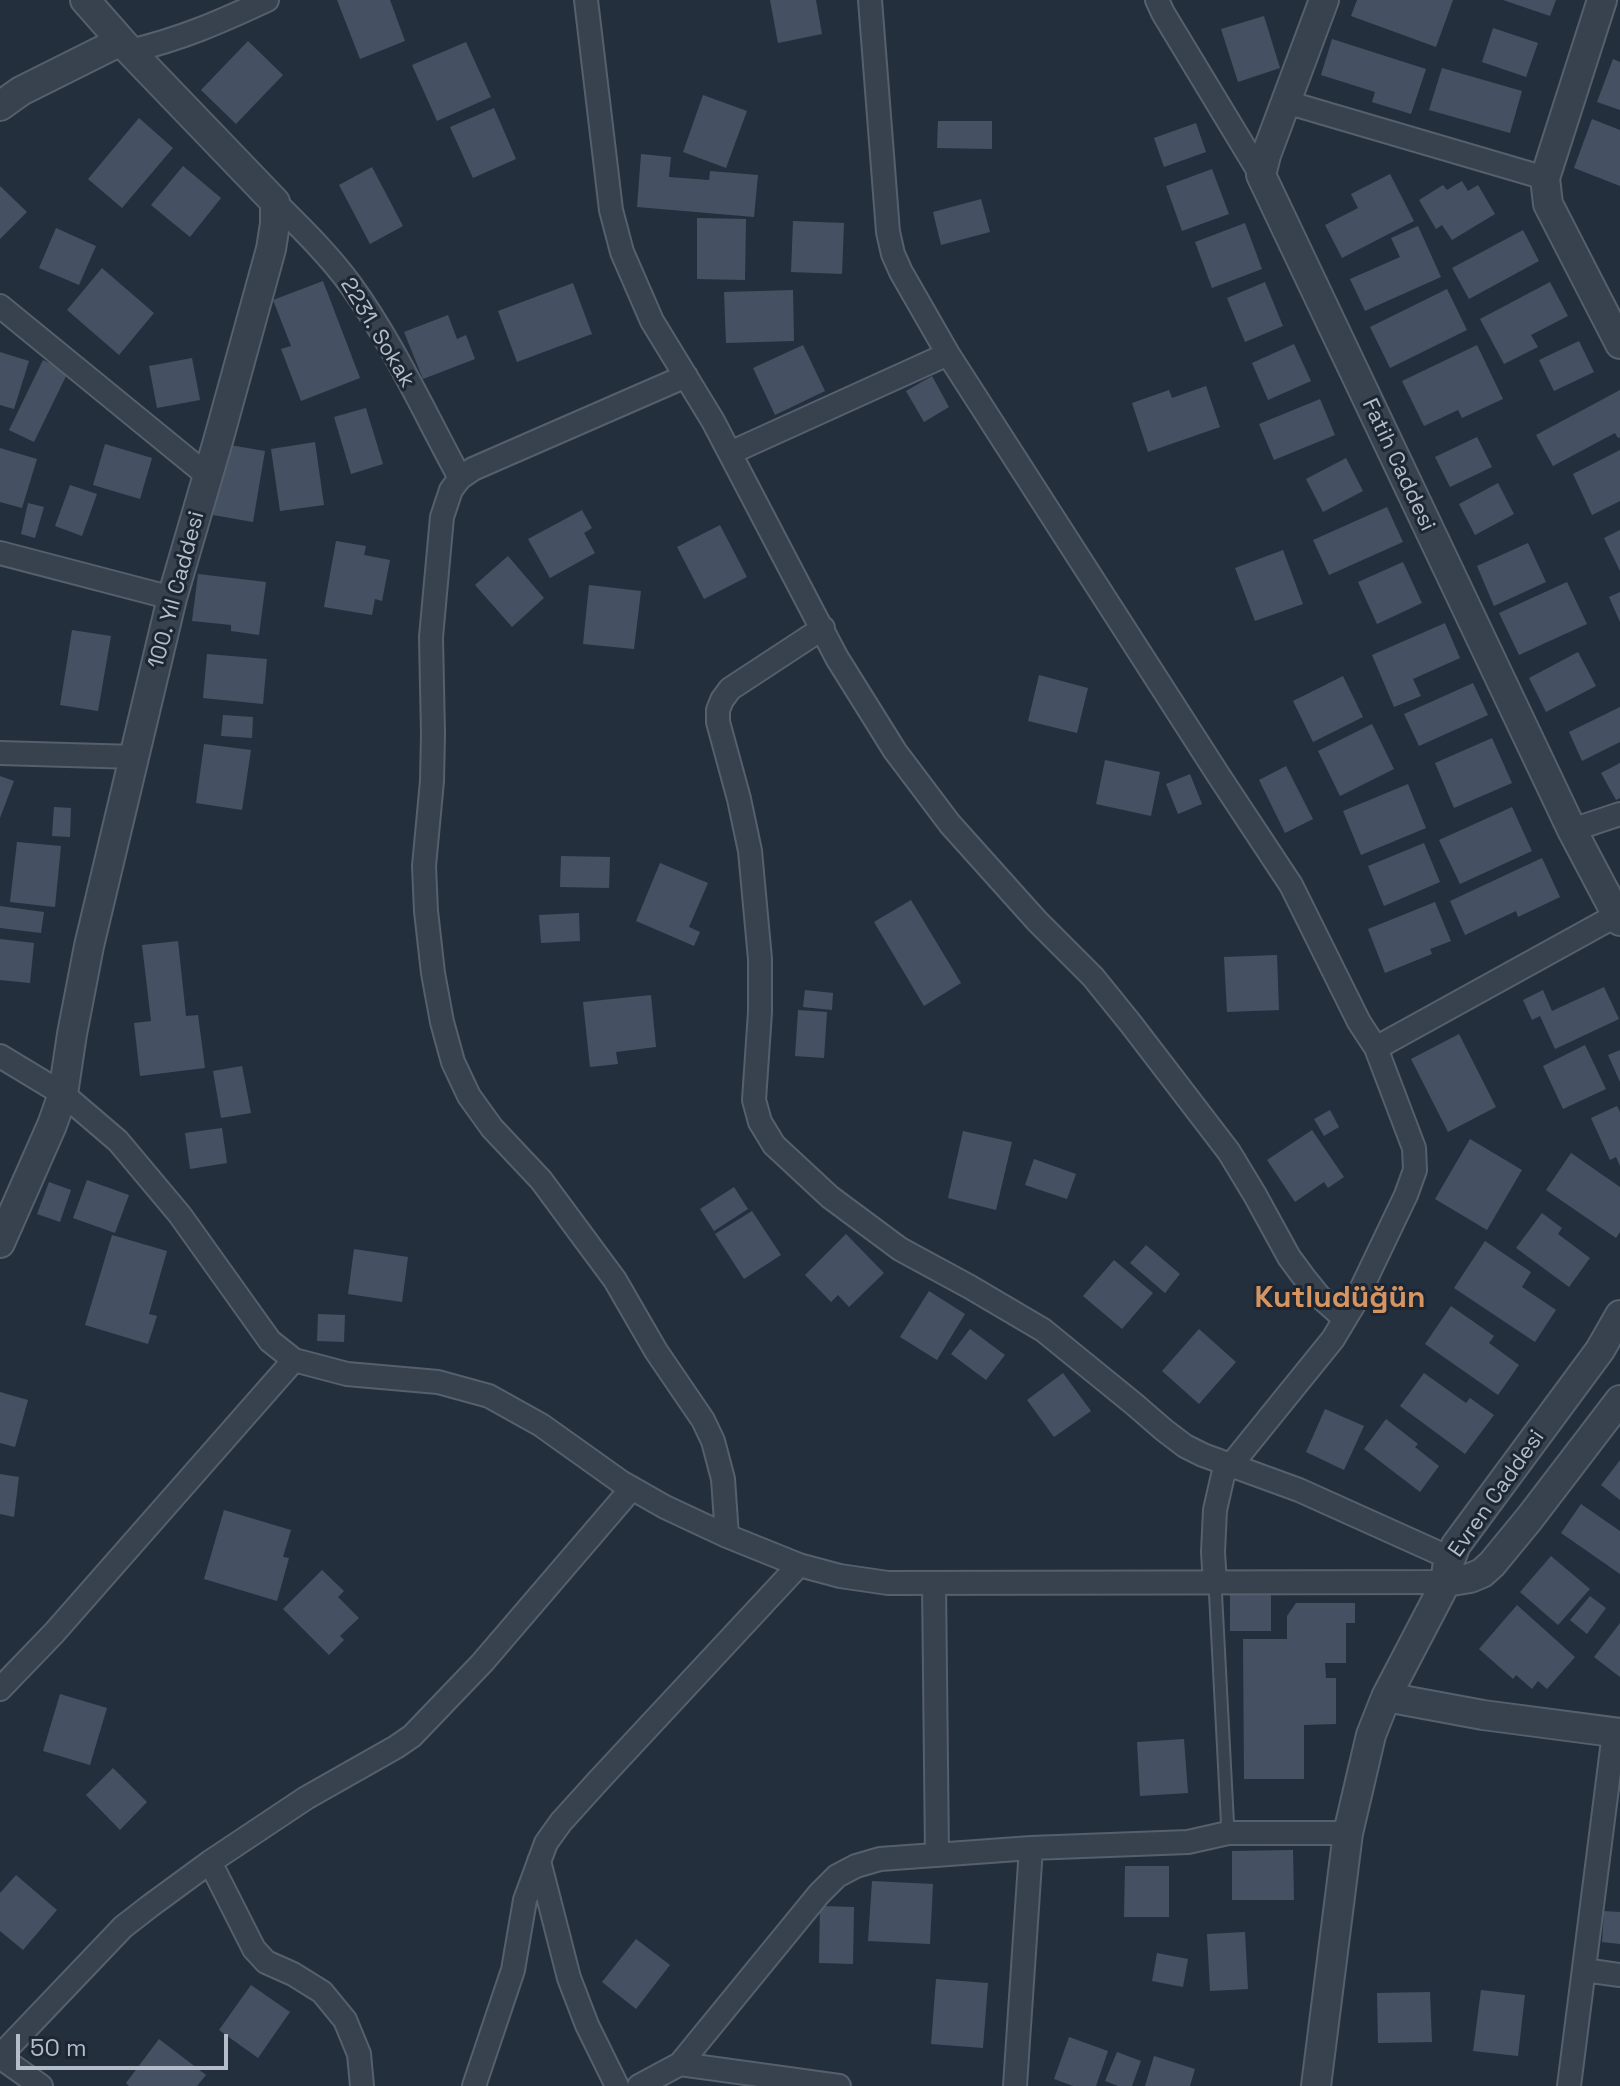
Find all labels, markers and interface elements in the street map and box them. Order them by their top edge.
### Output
street label: 2231. Sokak [334,273,420,393]
street label: Fatih Caddesi [1356,395,1440,535]
street label: 100. Yıl Caddesi [143,509,211,671]
district label: Kutludüğün [1255,1281,1425,1317]
street label: Evren Caddesi [1443,1425,1551,1563]
scale bar [20,2018,232,2068]
text: 50 m [30,2032,87,2063]

